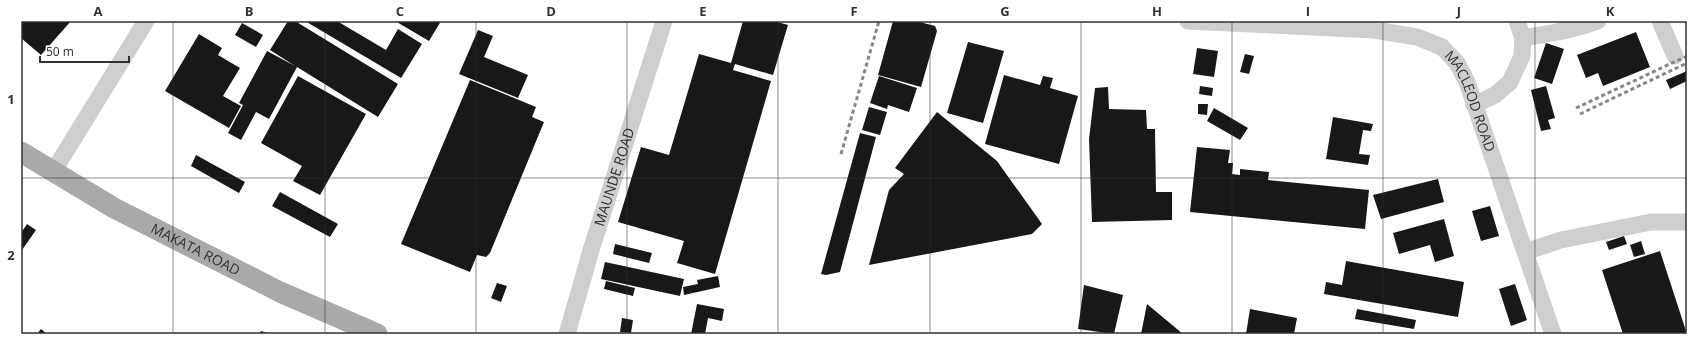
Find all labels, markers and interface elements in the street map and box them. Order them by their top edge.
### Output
text: A [94,2,103,20]
text: B [245,2,254,20]
text: C [396,2,404,20]
text: D [546,2,556,20]
text: E [699,2,707,20]
text: F [850,2,858,20]
text: G [1000,2,1010,20]
text: H [1152,2,1162,20]
text: I [1306,2,1310,20]
text: J [1456,2,1461,20]
text: K [1606,2,1615,20]
scale bar [40,38,129,64]
text: 50 m [46,43,74,60]
street label: MACLEOD ROAD [1441,46,1500,154]
text: 1 [7,90,15,108]
street label: MAUNDE ROAD [589,125,638,228]
street label: MAKATA ROAD [148,218,244,279]
text: 2 [7,246,15,264]

